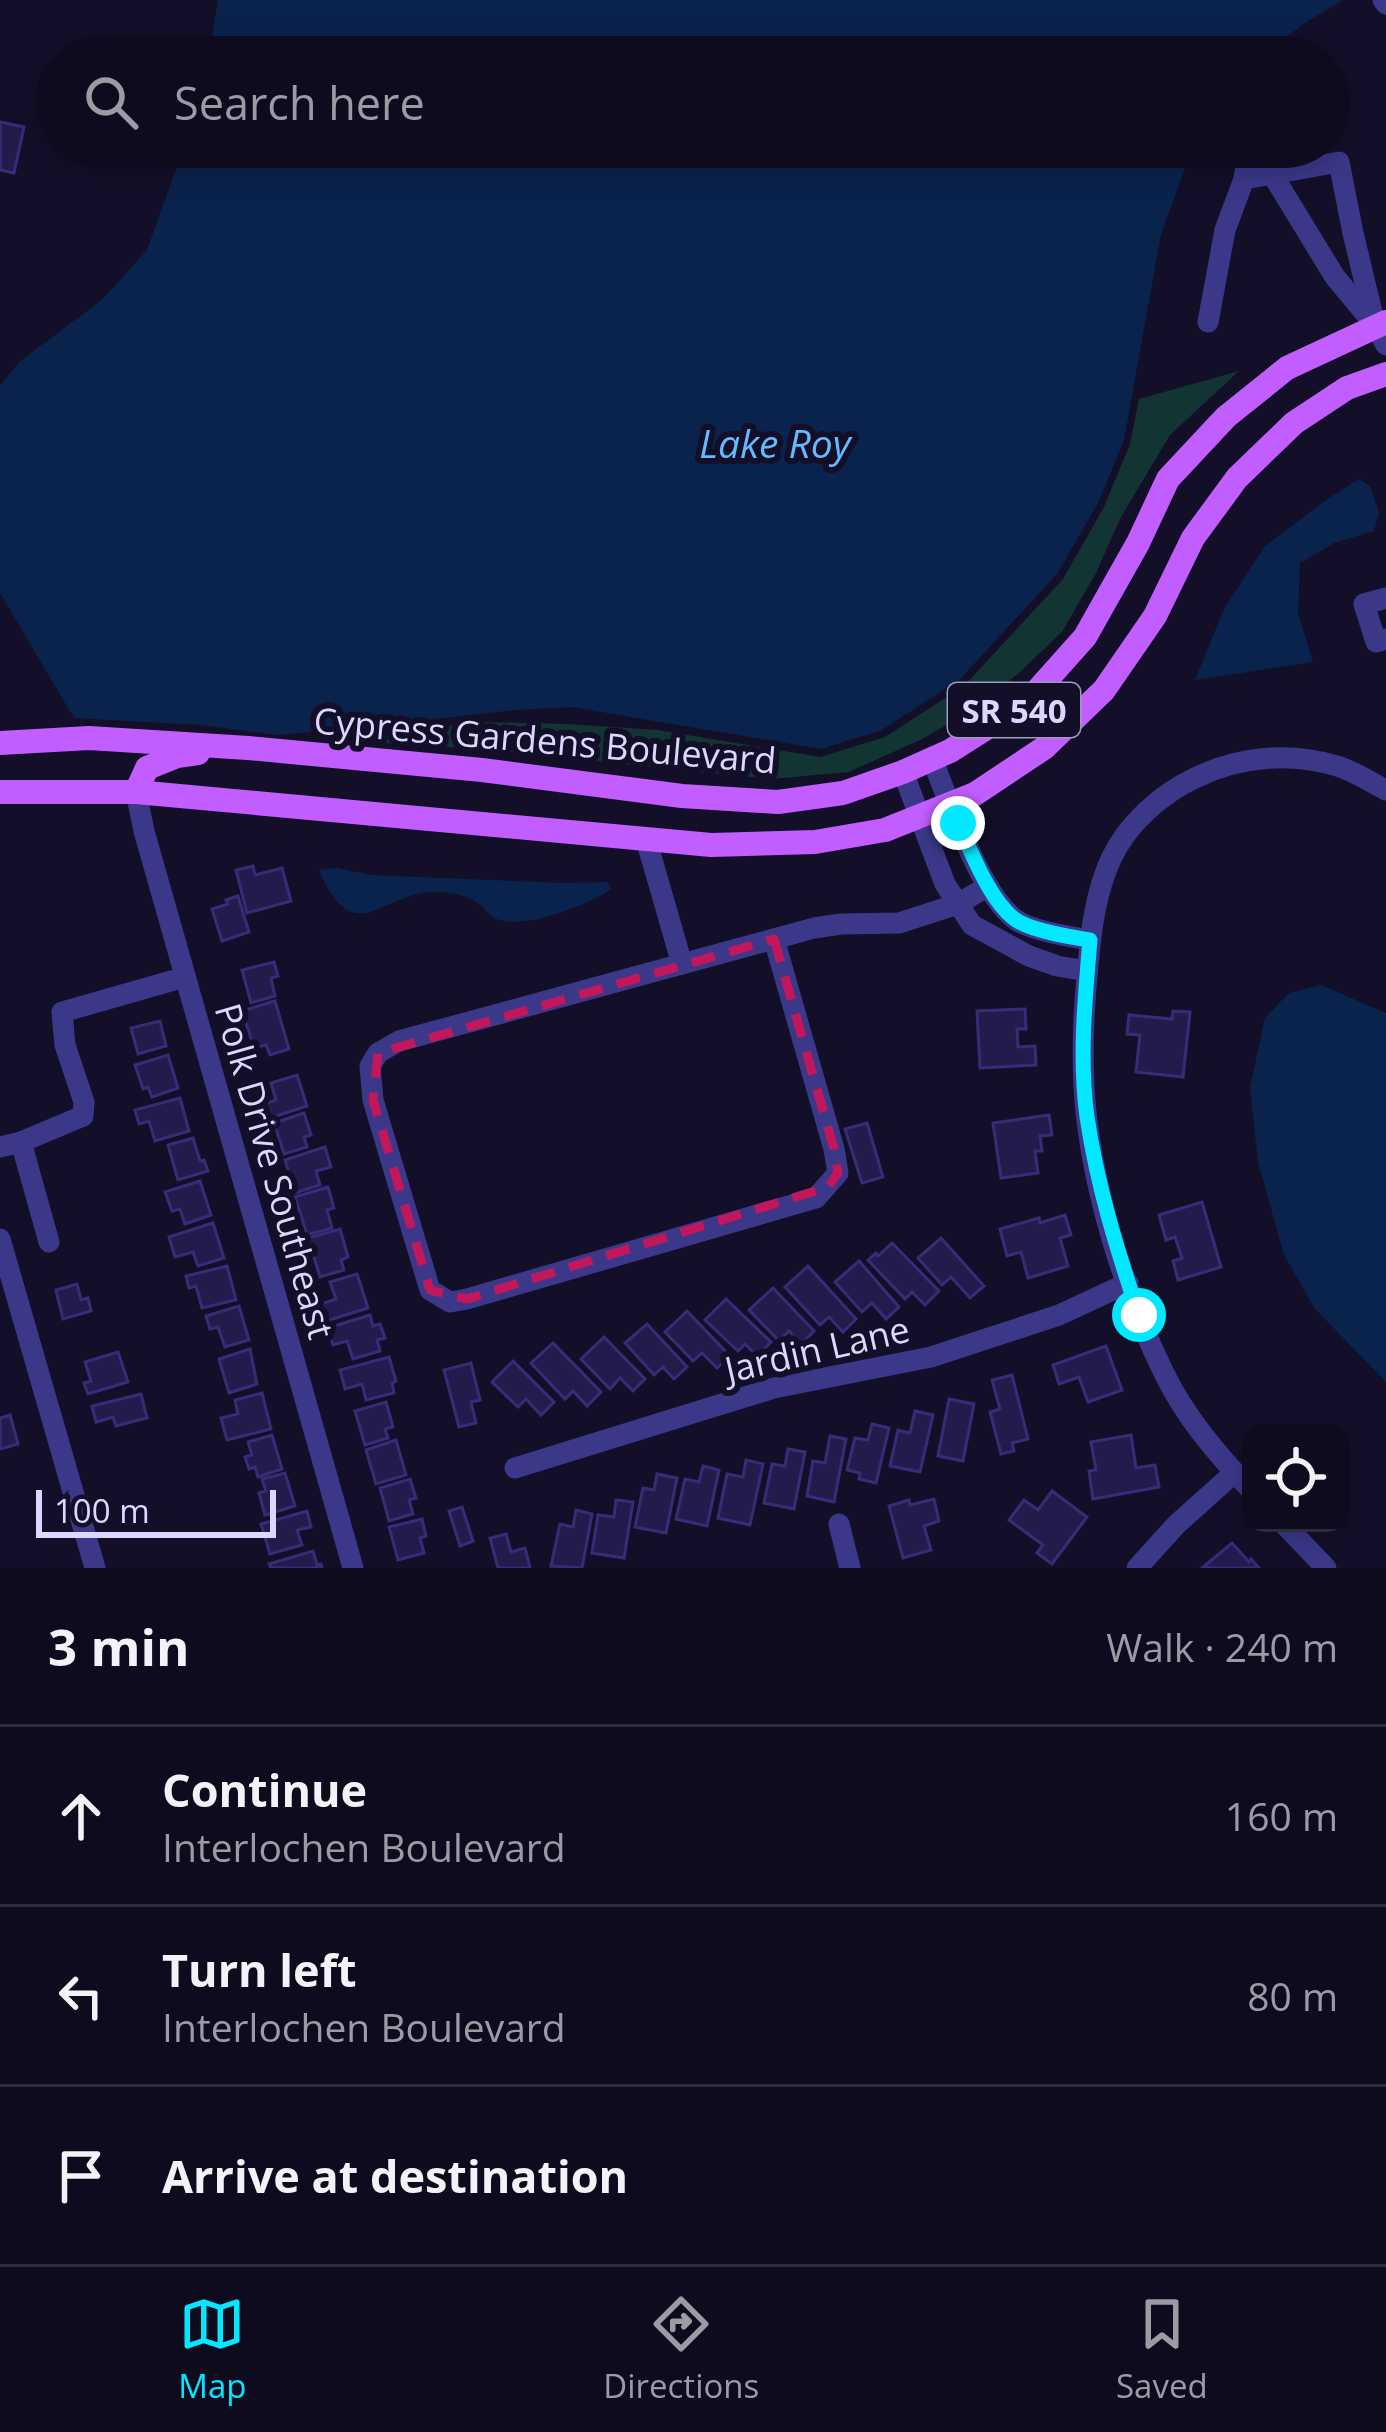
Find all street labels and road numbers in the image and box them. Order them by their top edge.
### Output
road number: SR 540 [948,683,1080,737]
street label: Cypress Gardens Boulevard [312,695,778,785]
street label: Polk Drive Southeast [204,998,346,1344]
street label: Jardin Lane [717,1304,914,1395]

